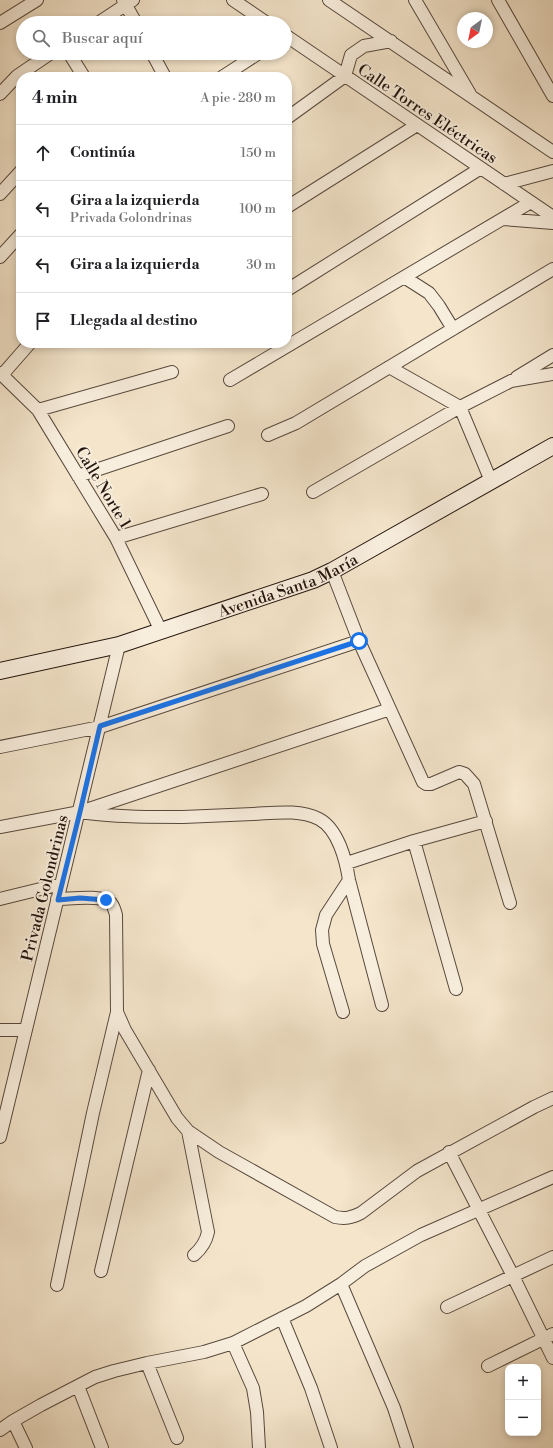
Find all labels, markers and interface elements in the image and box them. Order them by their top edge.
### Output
north arrow [457,12,493,48]
search box [16,16,292,60]
icon: search [30,27,52,49]
text: Buscar aquí [62,29,143,48]
street label: Calle Torres Eléctricas [354,60,501,168]
text: 4 min [32,87,77,109]
text: A pie · 280 m [200,90,276,106]
icon: ahead [32,142,54,164]
text: Continúa [70,143,135,162]
text: 150 m [241,145,276,161]
text: Gira a la izquierda [70,191,200,210]
icon: left [32,198,54,220]
text: 100 m [240,201,276,217]
text: Privada Golondrinas [70,210,192,226]
icon: left [32,254,54,276]
text: Gira a la izquierda [70,255,200,274]
text: 30 m [246,257,276,273]
icon: arrive [32,310,54,332]
text: Llegada al destino [70,311,198,330]
street label: Calle Norte 1 [71,443,135,532]
street label: Avenida Santa María [215,549,362,622]
route start [350,632,368,650]
street label: Privada Golondrinas [17,813,73,964]
route end [97,891,115,909]
map controls [505,1364,541,1436]
button: + [505,1364,541,1400]
button: − [505,1400,541,1436]

